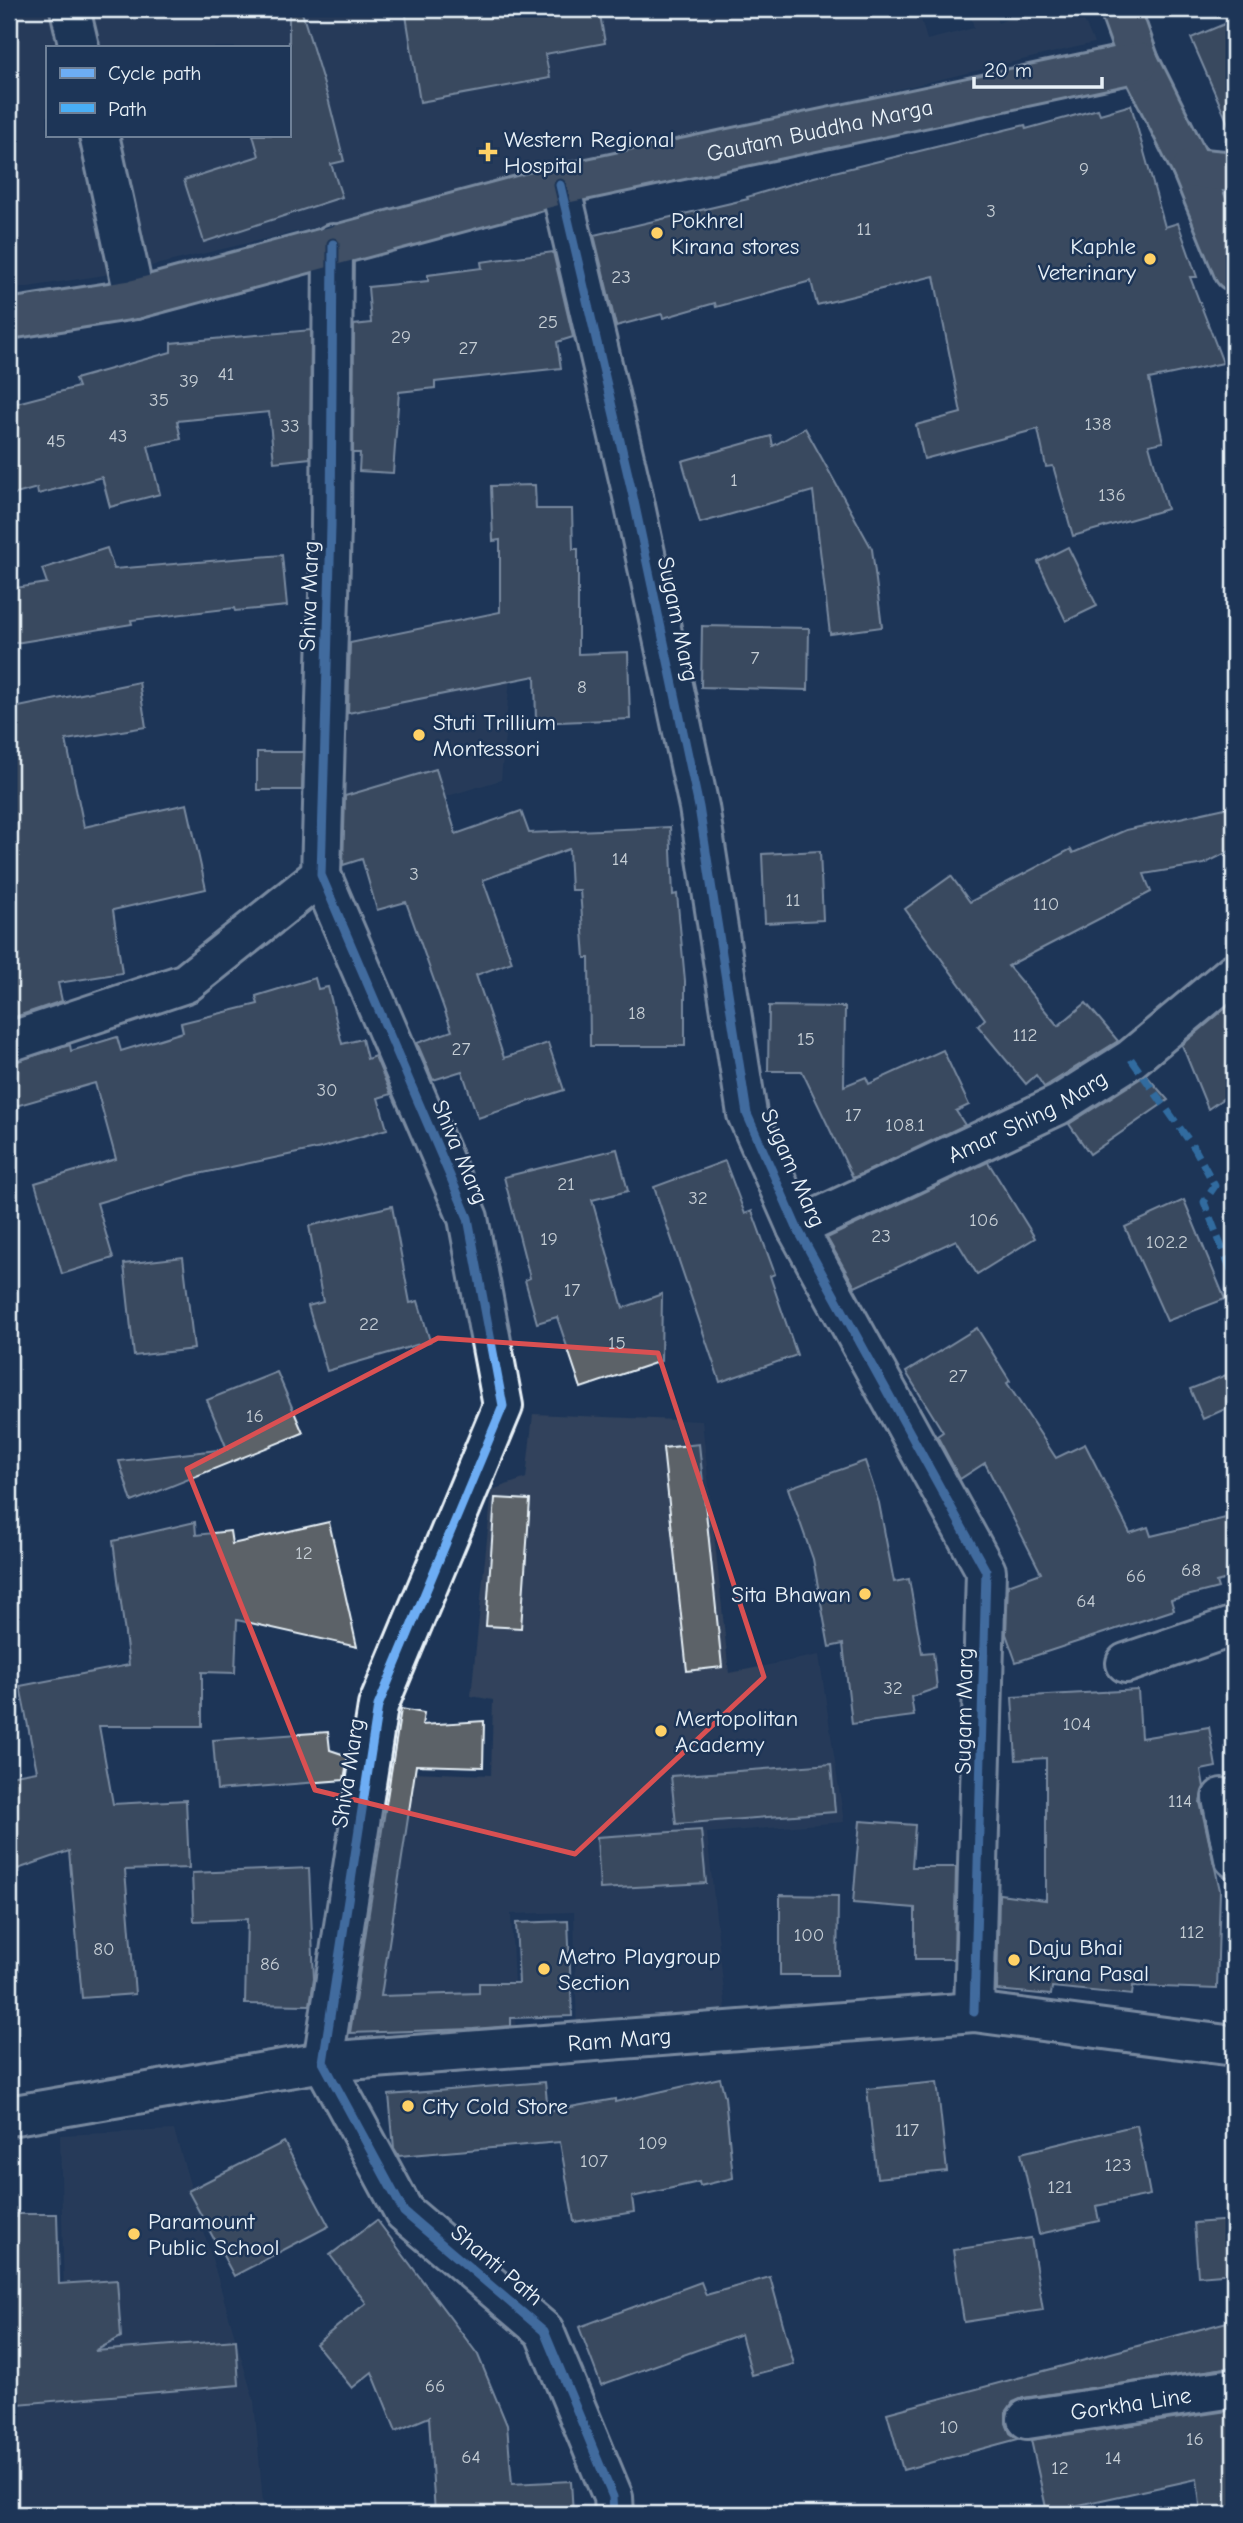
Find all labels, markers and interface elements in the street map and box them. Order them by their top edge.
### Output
legend [46,46,290,136]
scale bar [974,46,1101,90]
text: 20 m [984,58,1032,82]
text: Cycle path [108,61,201,85]
street label: Gautam Buddha Marga [704,93,935,167]
text: Path [108,97,147,121]
place label: Western Regional Hospital [504,126,675,179]
marker: Western Regional Hospital [478,142,498,162]
house number: 9 [1079,158,1089,180]
house number: 3 [986,200,996,222]
place label: Pokhrel Kirana stores [671,207,799,260]
house number: 11 [856,218,872,240]
marker: Pokhrel Kirana stores [649,225,665,241]
place label: Kaphle Veterinary [1038,233,1137,286]
marker: Kaphle Veterinary [1142,251,1158,267]
house number: 23 [611,266,631,288]
house number: 25 [538,311,558,333]
house number: 29 [391,326,411,348]
house number: 27 [459,337,477,359]
house number: 41 [218,363,234,385]
house number: 39 [179,370,199,392]
house number: 35 [149,389,169,411]
house number: 138 [1085,413,1111,435]
house number: 33 [280,415,300,437]
house number: 43 [109,425,127,447]
house number: 45 [46,430,66,452]
house number: 1 [730,469,738,491]
house number: 136 [1098,484,1126,506]
street label: Shiva Marg [294,540,324,652]
street label: Sugam Marg [652,554,704,684]
house number: 7 [751,647,760,669]
house number: 8 [577,676,587,698]
place label: Stuti Trillium Montessori [433,709,556,762]
marker: Stuti Trillium Montessori [411,727,427,743]
house number: 14 [612,848,628,870]
house number: 3 [409,863,419,885]
house number: 11 [785,889,801,911]
house number: 110 [1033,893,1059,915]
house number: 18 [628,1002,646,1024]
house number: 112 [1013,1024,1038,1046]
house number: 15 [797,1028,815,1050]
house number: 27 [452,1038,470,1060]
street label: Amar Shing Marg [943,1064,1112,1169]
house number: 30 [316,1079,338,1101]
street label: Shiva Marg [426,1096,494,1208]
house number: 17 [845,1104,861,1126]
street label: Sugam Marg [755,1105,831,1231]
house number: 108.1 [885,1114,925,1136]
house number: 21 [557,1173,575,1195]
house number: 32 [688,1187,708,1209]
house number: 106 [969,1209,999,1231]
house number: 23 [871,1225,891,1247]
house number: 19 [540,1228,558,1250]
house number: 102.2 [1146,1231,1188,1253]
house number: 17 [564,1279,580,1301]
house number: 22 [359,1313,379,1335]
house number: 15 [608,1332,626,1354]
house number: 27 [949,1365,967,1387]
house number: 16 [246,1405,264,1427]
house number: 12 [295,1542,313,1564]
house number: 68 [1181,1559,1201,1581]
house number: 66 [1126,1565,1146,1587]
place label: Sita Bhawan [731,1581,851,1608]
marker: Sita Bhawan [857,1586,873,1602]
house number: 64 [1076,1590,1096,1612]
street label: Sugam Marg [949,1647,979,1775]
house number: 32 [883,1677,903,1699]
place label: Mertopolitan Academy [675,1705,798,1758]
house number: 104 [1063,1713,1091,1735]
street label: Shiva Marg [326,1716,370,1830]
marker: Mertopolitan Academy [653,1723,669,1739]
house number: 114 [1168,1790,1192,1812]
house number: 112 [1180,1921,1205,1943]
house number: 100 [794,1924,824,1946]
place label: Daju Bhai Kirana Pasal [1028,1934,1149,1987]
house number: 80 [93,1938,115,1960]
place label: Metro Playgroup Section [558,1943,721,1996]
marker: Daju Bhai Kirana Pasal [1006,1952,1022,1968]
house number: 86 [260,1953,280,1975]
marker: Metro Playgroup Section [536,1961,552,1977]
street label: Ram Marg [567,2022,672,2057]
place label: City Cold Store [422,2093,568,2120]
marker: City Cold Store [400,2098,416,2114]
house number: 117 [895,2119,919,2141]
house number: 109 [638,2132,668,2154]
house number: 107 [580,2150,608,2172]
house number: 123 [1104,2154,1132,2176]
house number: 121 [1048,2176,1073,2198]
place label: Paramount Public School [148,2208,279,2261]
street label: Shanti Path [446,2219,548,2311]
marker: Paramount Public School [126,2226,142,2242]
house number: 66 [425,2375,445,2397]
street label: Gorkha Line [1069,2381,1193,2426]
house number: 10 [939,2416,959,2438]
house number: 16 [1186,2428,1204,2450]
house number: 64 [461,2446,481,2468]
house number: 14 [1105,2447,1121,2469]
house number: 12 [1051,2457,1069,2479]

